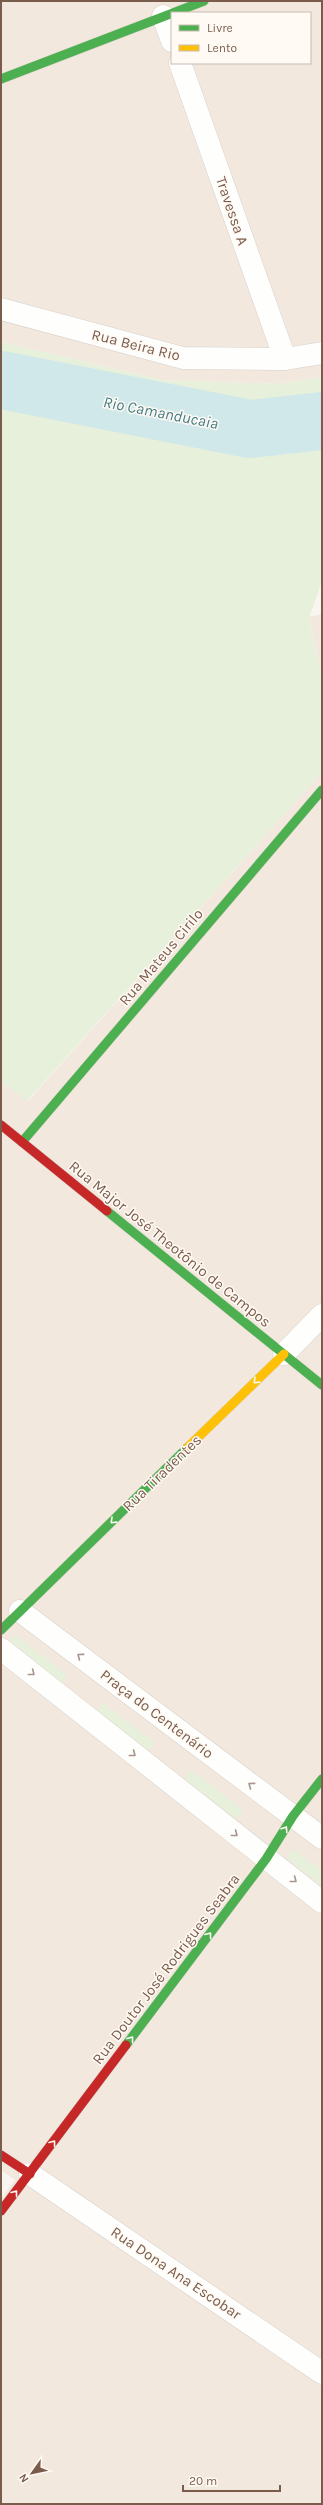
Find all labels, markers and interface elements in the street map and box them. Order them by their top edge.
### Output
legend [171,12,311,64]
text: Livre [207,21,233,35]
text: Lento [207,41,237,55]
street label: Travessa A [212,174,252,248]
street label: Rua Beira Rio [90,325,182,365]
water label: Rio Camanducaia [102,392,220,433]
street label: Rua Mateus Cirilo [115,905,207,1009]
street label: Rua Major José Theotônio de Campos [65,1157,275,1331]
one-way arrow [253,1376,261,1384]
street label: Rua Tiradentes [119,1431,205,1515]
one-way arrow [110,1516,118,1524]
one-way arrow [77,1654,84,1661]
street label: Praça do Centenário [97,1666,217,1762]
one-way arrow [27,1668,34,1675]
one-way arrow [129,1749,136,1756]
one-way arrow [248,1782,255,1789]
one-way arrow [280,1826,288,1833]
one-way arrow [231,1830,238,1837]
street label: Rua Doutor José Rodrigues Seabra [88,1870,244,2068]
one-way arrow [289,1876,296,1883]
one-way arrow [204,1932,211,1939]
one-way arrow [126,2036,133,2043]
one-way arrow [48,2140,55,2147]
one-way arrow [11,2190,18,2197]
street label: Rua Dona Ana Escobar [107,2223,245,2324]
north arrow [12,2453,52,2493]
scale bar [183,2467,280,2493]
text: N [16,2471,32,2485]
text: 20 m [189,2474,217,2488]

